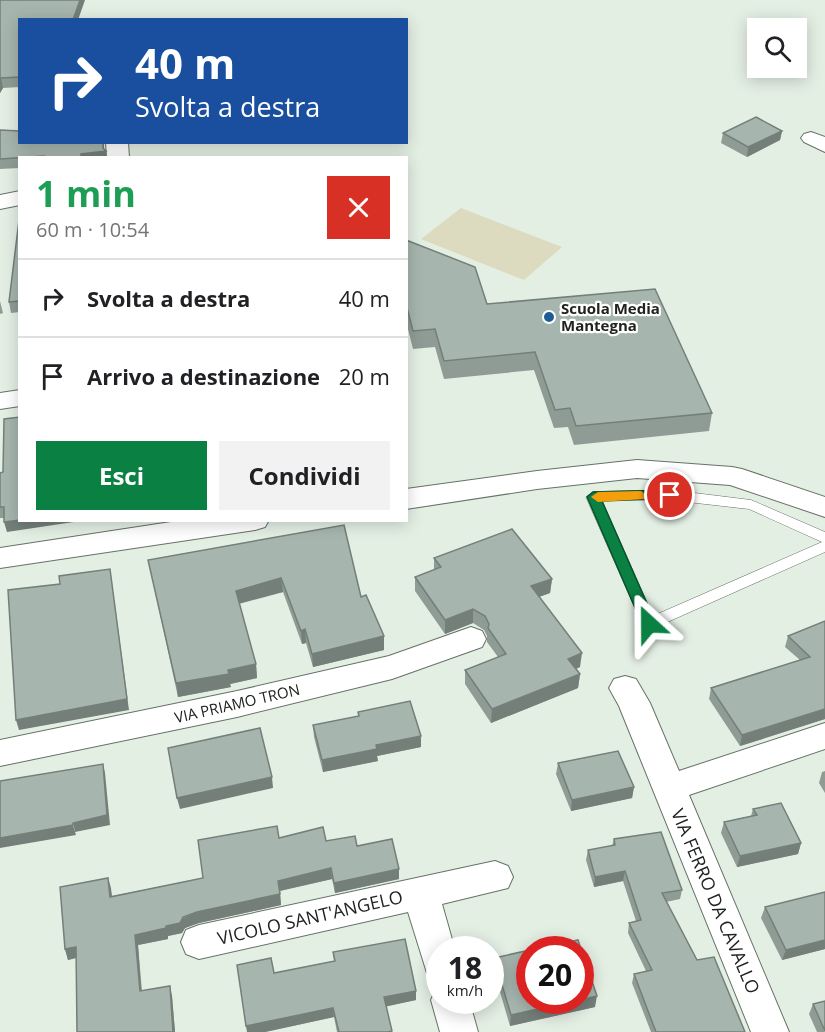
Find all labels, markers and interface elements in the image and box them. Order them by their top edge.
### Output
map controls [747,18,807,78]
button: search [747,18,807,78]
text: 40 m [135,34,235,91]
icon: right [36,42,114,120]
text: Svolta a destra [135,88,320,125]
text: 1 min [36,169,136,218]
button: close [327,176,390,239]
text: 60 m · 10:54 [36,216,149,243]
icon: right [36,282,69,315]
text: Svolta a destra [87,283,250,313]
text: 40 m [339,283,390,313]
place label: Scuola Media Mantegna [561,298,660,335]
marker: Scuola Media Mantegna [542,310,556,324]
icon: arrive [36,360,69,393]
text: Arrivo a destinazione [87,361,320,391]
text: 20 m [339,361,390,391]
button: Esci [36,441,207,510]
button: Condividi [219,441,390,510]
pin [644,469,695,520]
icon: arrive [653,478,686,511]
position arrow [617,592,681,656]
street label: VIA PRIAMO TRON [172,679,302,727]
street label: VIA FERRO DA CAVALLO [666,805,766,997]
street label: VICOLO SANT'ANGELO [215,884,405,950]
speed limit sign: 20 [516,936,594,1014]
text: 18 [448,947,482,988]
text: km/h [447,980,483,1000]

